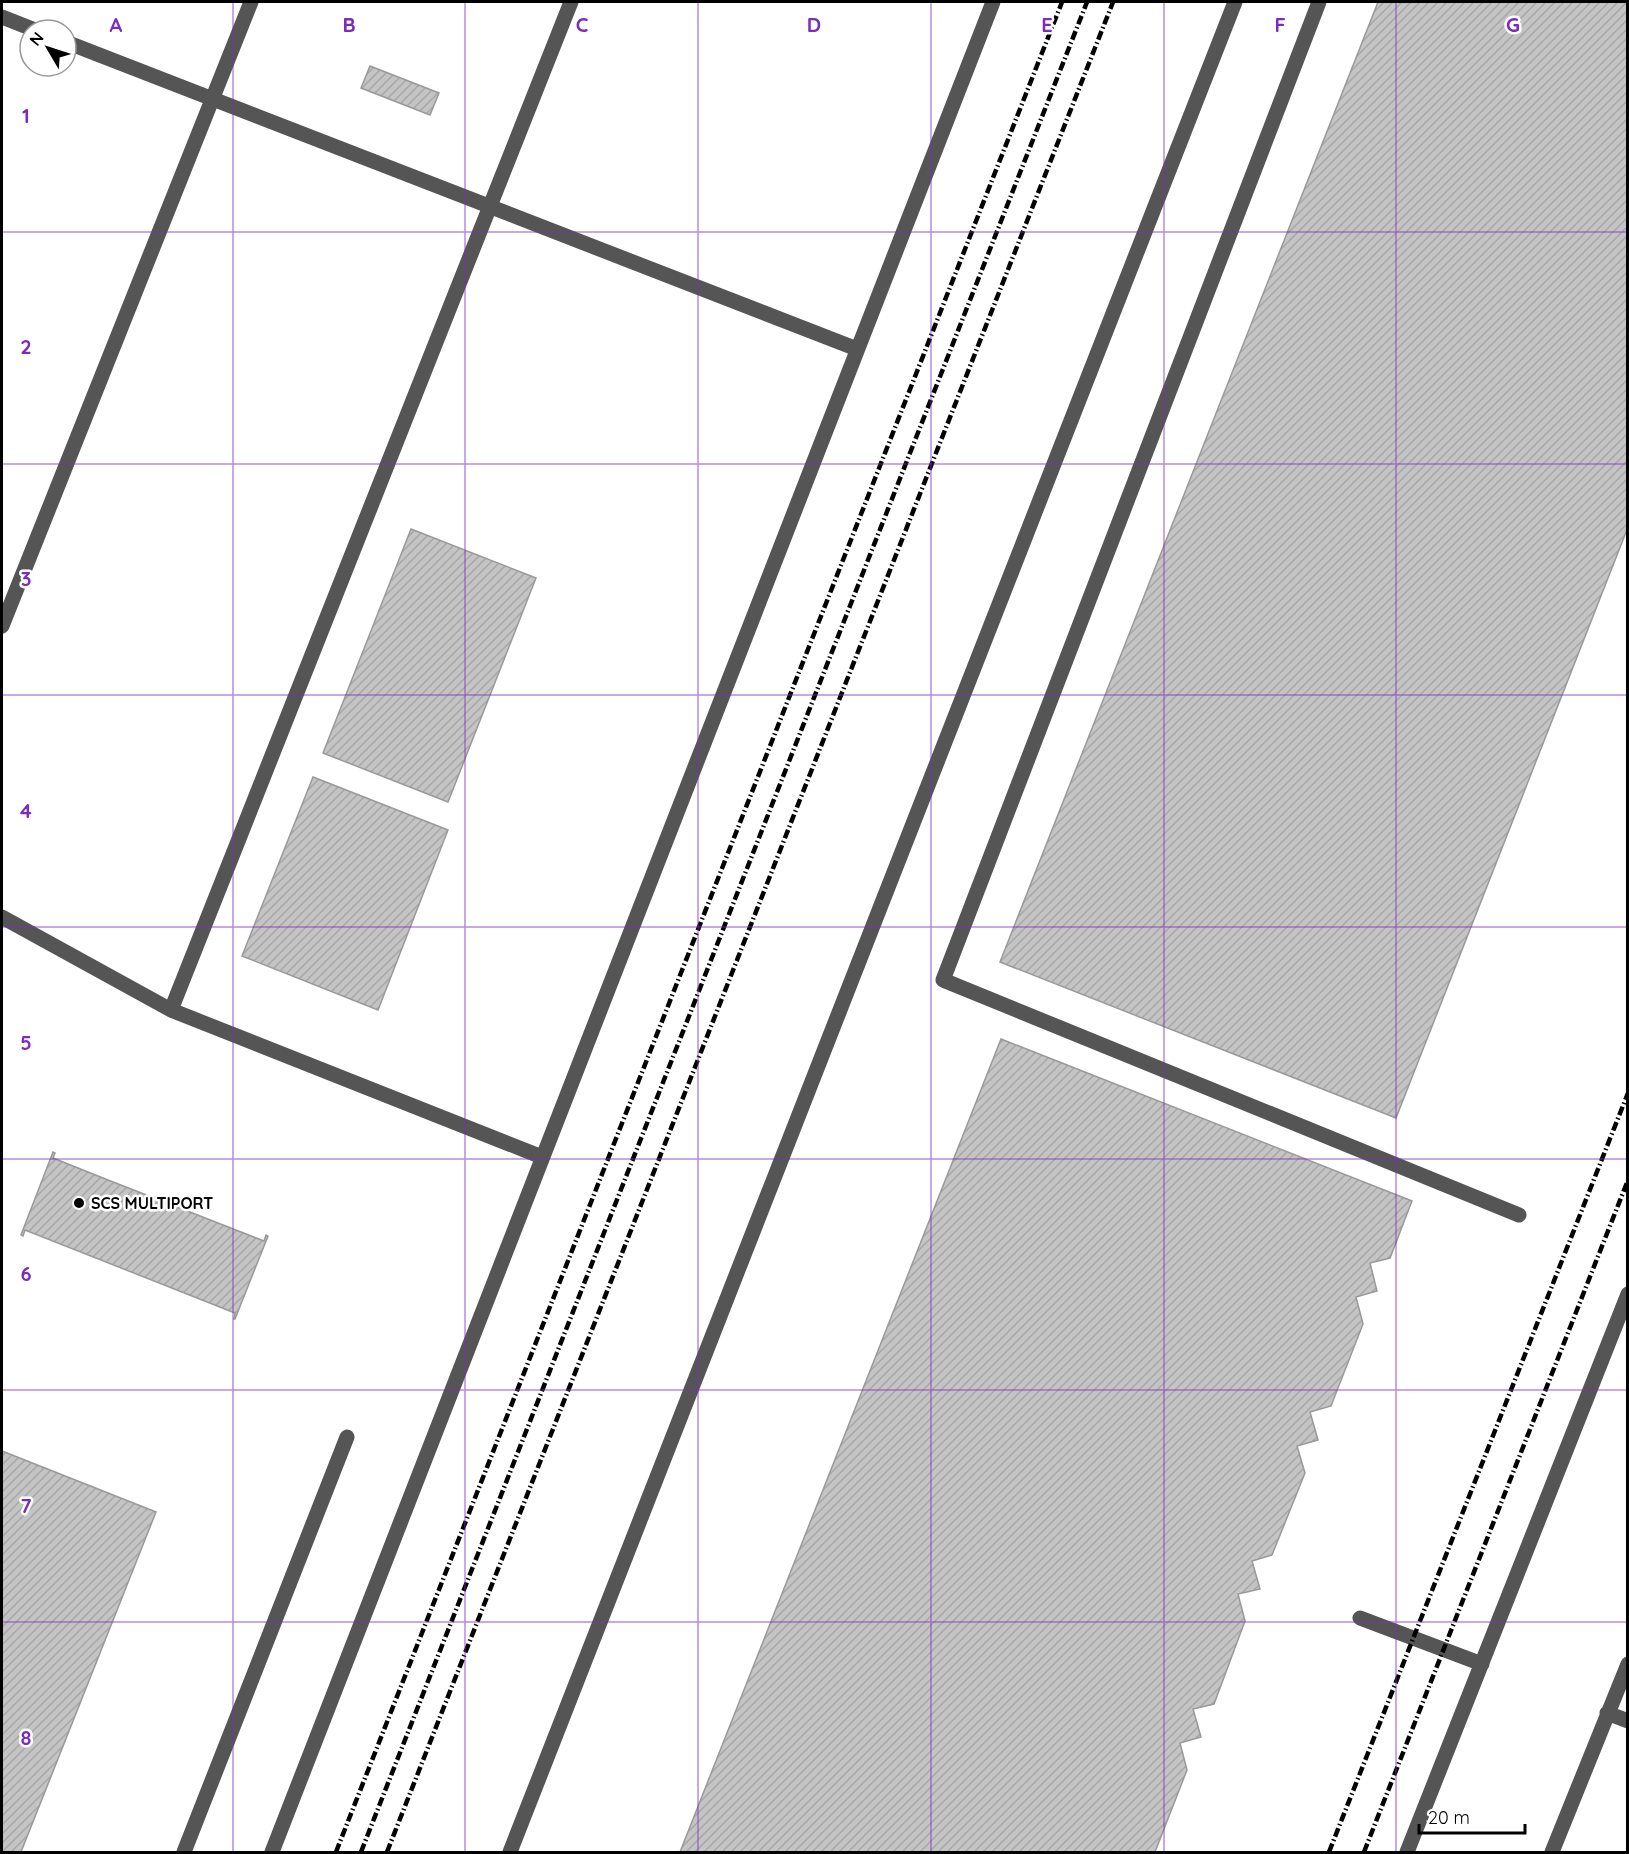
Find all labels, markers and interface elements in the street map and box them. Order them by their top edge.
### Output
text: A [110,12,123,37]
text: B [342,12,356,37]
text: C [576,12,589,37]
text: D [807,12,821,37]
text: E [1041,12,1053,37]
text: F [1274,12,1286,37]
text: G [1506,12,1520,37]
north arrow [18,18,78,78]
text: N [25,28,48,49]
text: 1 [22,103,30,128]
text: 2 [20,334,32,359]
text: 3 [21,566,31,591]
text: 4 [20,798,32,823]
text: 5 [20,1030,32,1055]
place label: SCS MULTIPORT [91,1193,213,1213]
marker: SCS MULTIPORT [72,1196,86,1210]
text: 6 [20,1261,32,1286]
text: 7 [21,1493,32,1518]
text: 8 [21,1725,32,1750]
scale bar [1419,1797,1526,1835]
text: 20 m [1428,1806,1470,1829]

